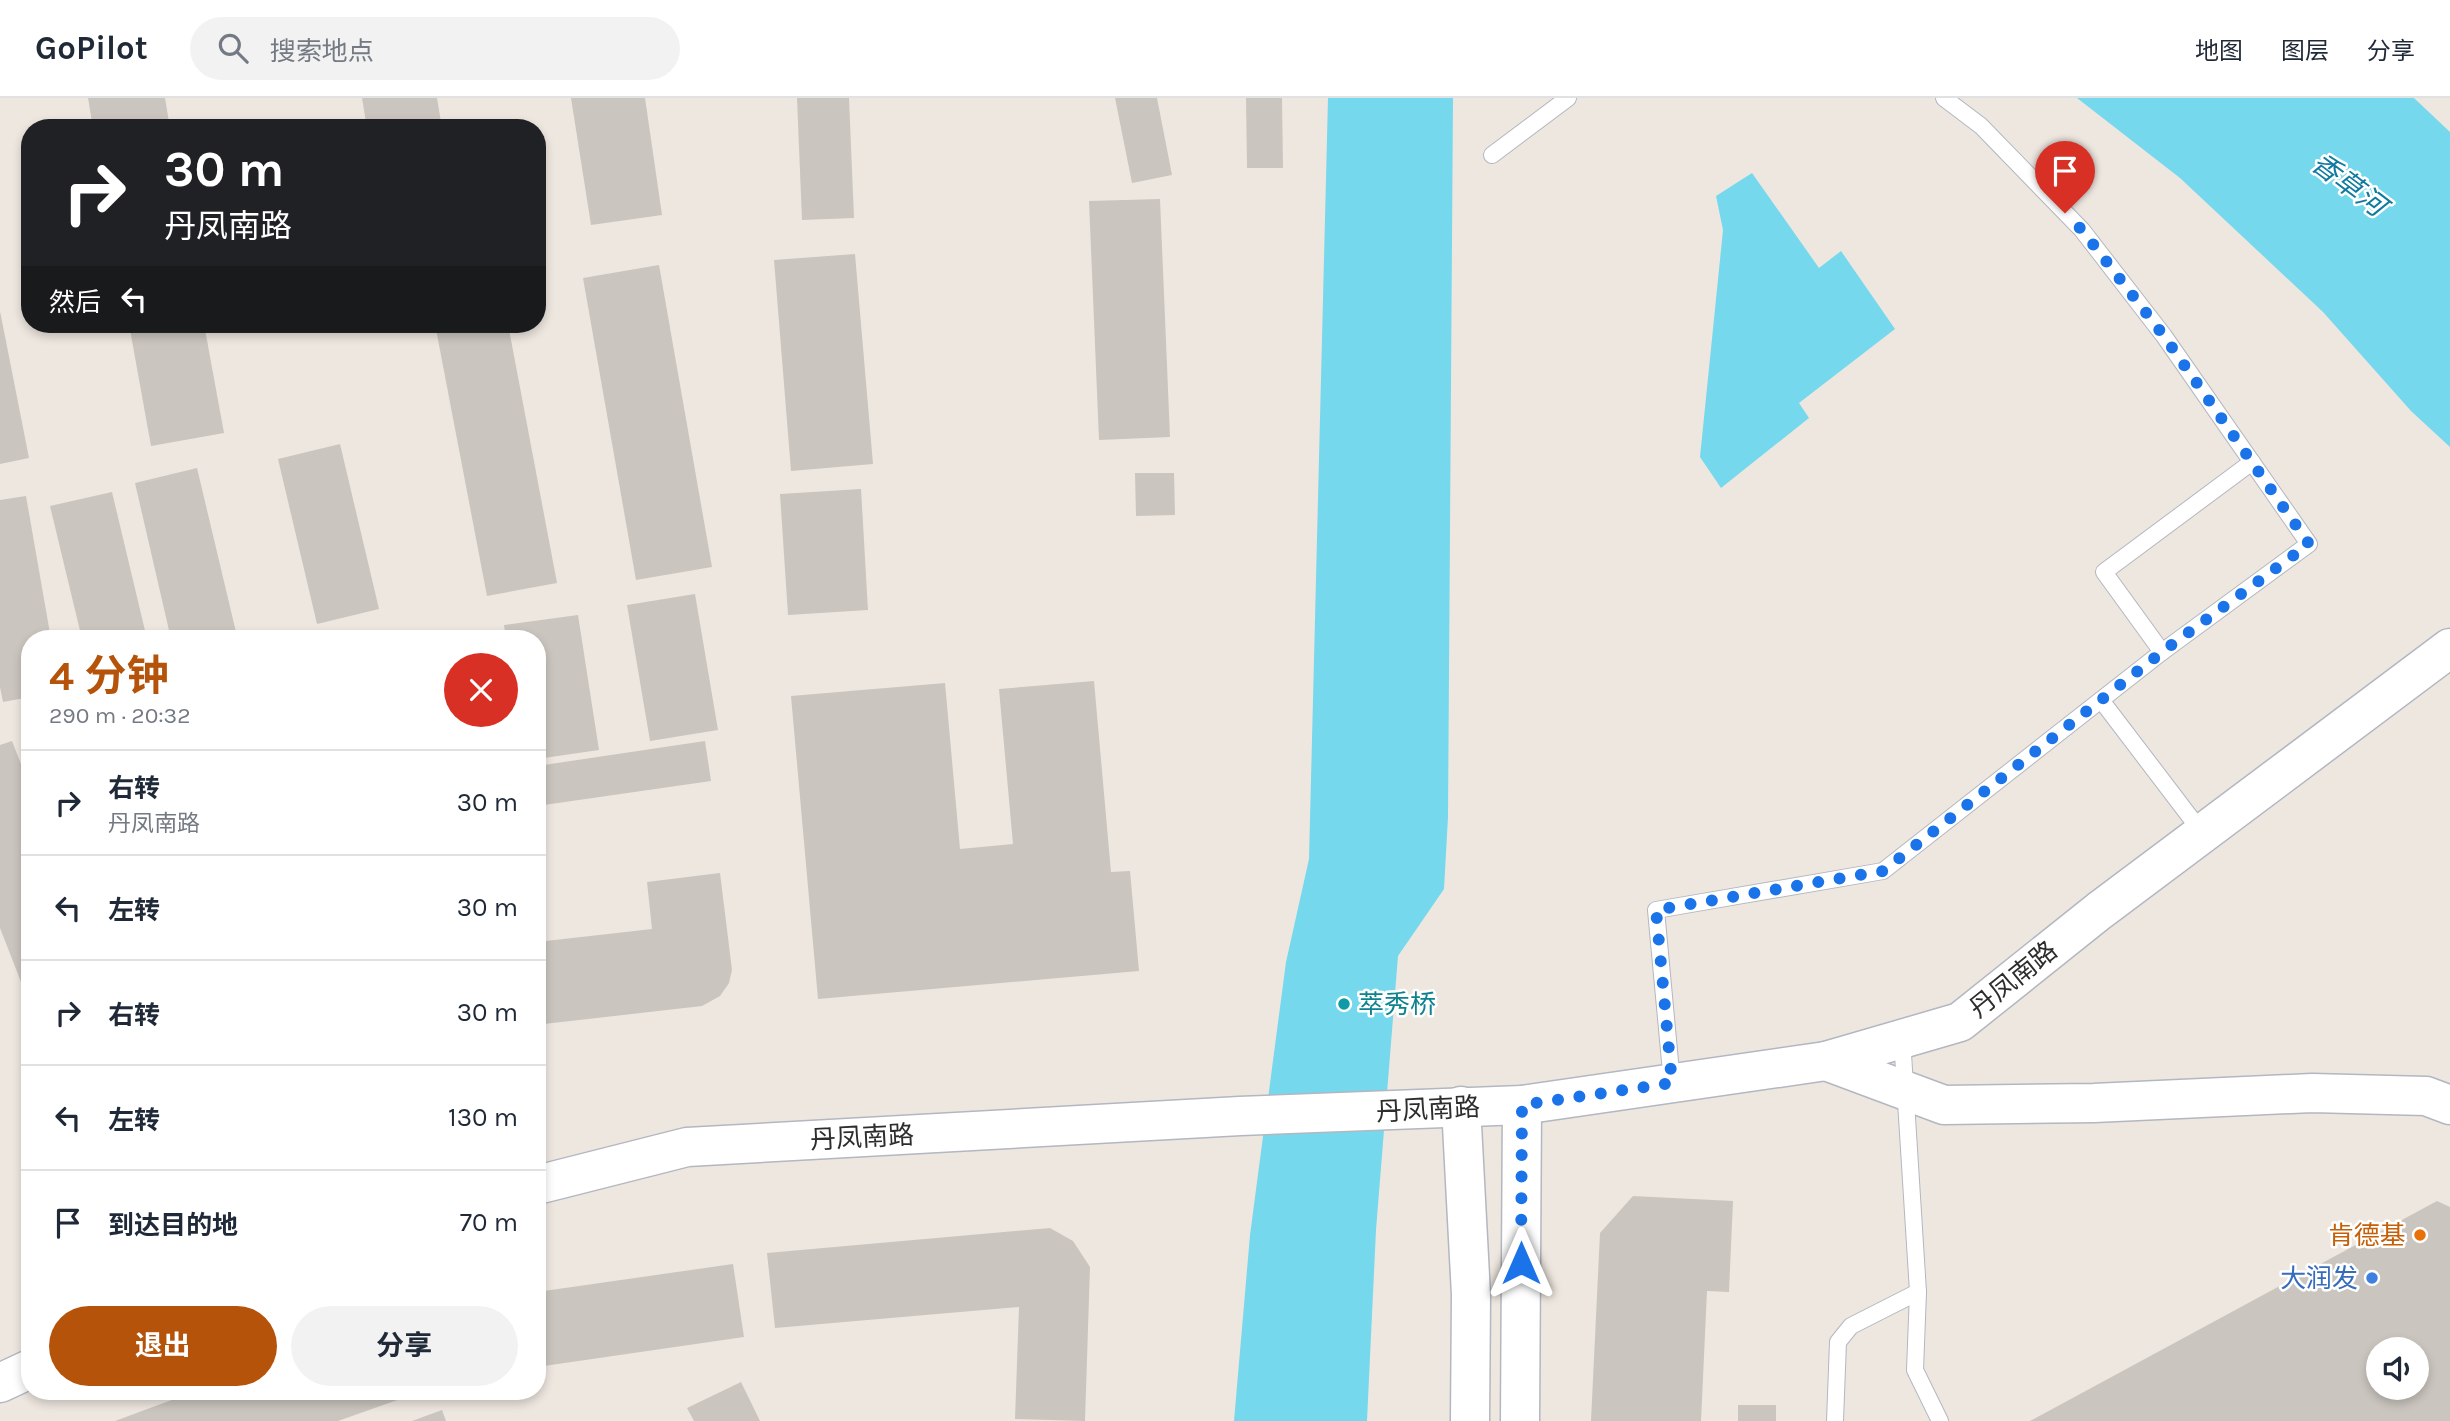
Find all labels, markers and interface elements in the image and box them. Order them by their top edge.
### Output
search box [190,17,680,80]
text: GoPilot [35,29,148,67]
icon: search [214,29,252,67]
text: 搜索地点 [270,36,374,67]
text: 地图 [2195,37,2243,65]
text: 图层 [2281,37,2329,65]
text: 分享 [2367,37,2415,65]
text: 30 m [164,141,284,198]
pin [2035,141,2095,213]
water label: 香草河 [2305,146,2396,226]
icon: right [49,147,140,238]
icon: arrive [2046,152,2084,190]
text: 丹凤南路 [164,208,292,245]
icon: left [115,280,153,318]
text: 然后 [49,287,101,318]
text: 4 分钟 [49,651,169,701]
button: close [444,653,518,727]
text: 290 m · 20:32 [49,702,191,729]
text: 右转 [108,773,160,804]
icon: right [49,784,87,822]
text: 30 m [457,787,518,818]
text: 丹凤南路 [108,810,200,837]
icon: left [49,889,87,927]
text: 30 m [457,892,518,923]
text: 左转 [108,895,160,926]
street label: 丹凤南路 [1963,935,2063,1024]
place label: 萃秀桥 [1358,989,1436,1020]
icon: right [49,994,87,1032]
marker: 萃秀桥 [1336,996,1352,1012]
text: 30 m [457,997,518,1028]
text: 右转 [108,1000,160,1031]
street label: 丹凤南路 [1375,1091,1481,1128]
icon: left [49,1099,87,1137]
text: 130 m [448,1102,518,1133]
text: 左转 [108,1105,160,1136]
street label: 丹凤南路 [809,1119,915,1156]
icon: arrive [49,1204,87,1242]
text: 70 m [460,1207,518,1238]
text: 到达目的地 [108,1210,238,1241]
place label: 肯德基 [2328,1220,2406,1251]
position arrow [1484,1226,1558,1300]
marker: 肯德基 [2412,1227,2428,1243]
place label: 大润发 [2280,1263,2358,1294]
marker: 大润发 [2364,1270,2380,1286]
button: 退出 [49,1306,277,1386]
button: 分享 [291,1306,518,1386]
map controls [2366,1337,2429,1400]
button: sound [2366,1337,2429,1400]

